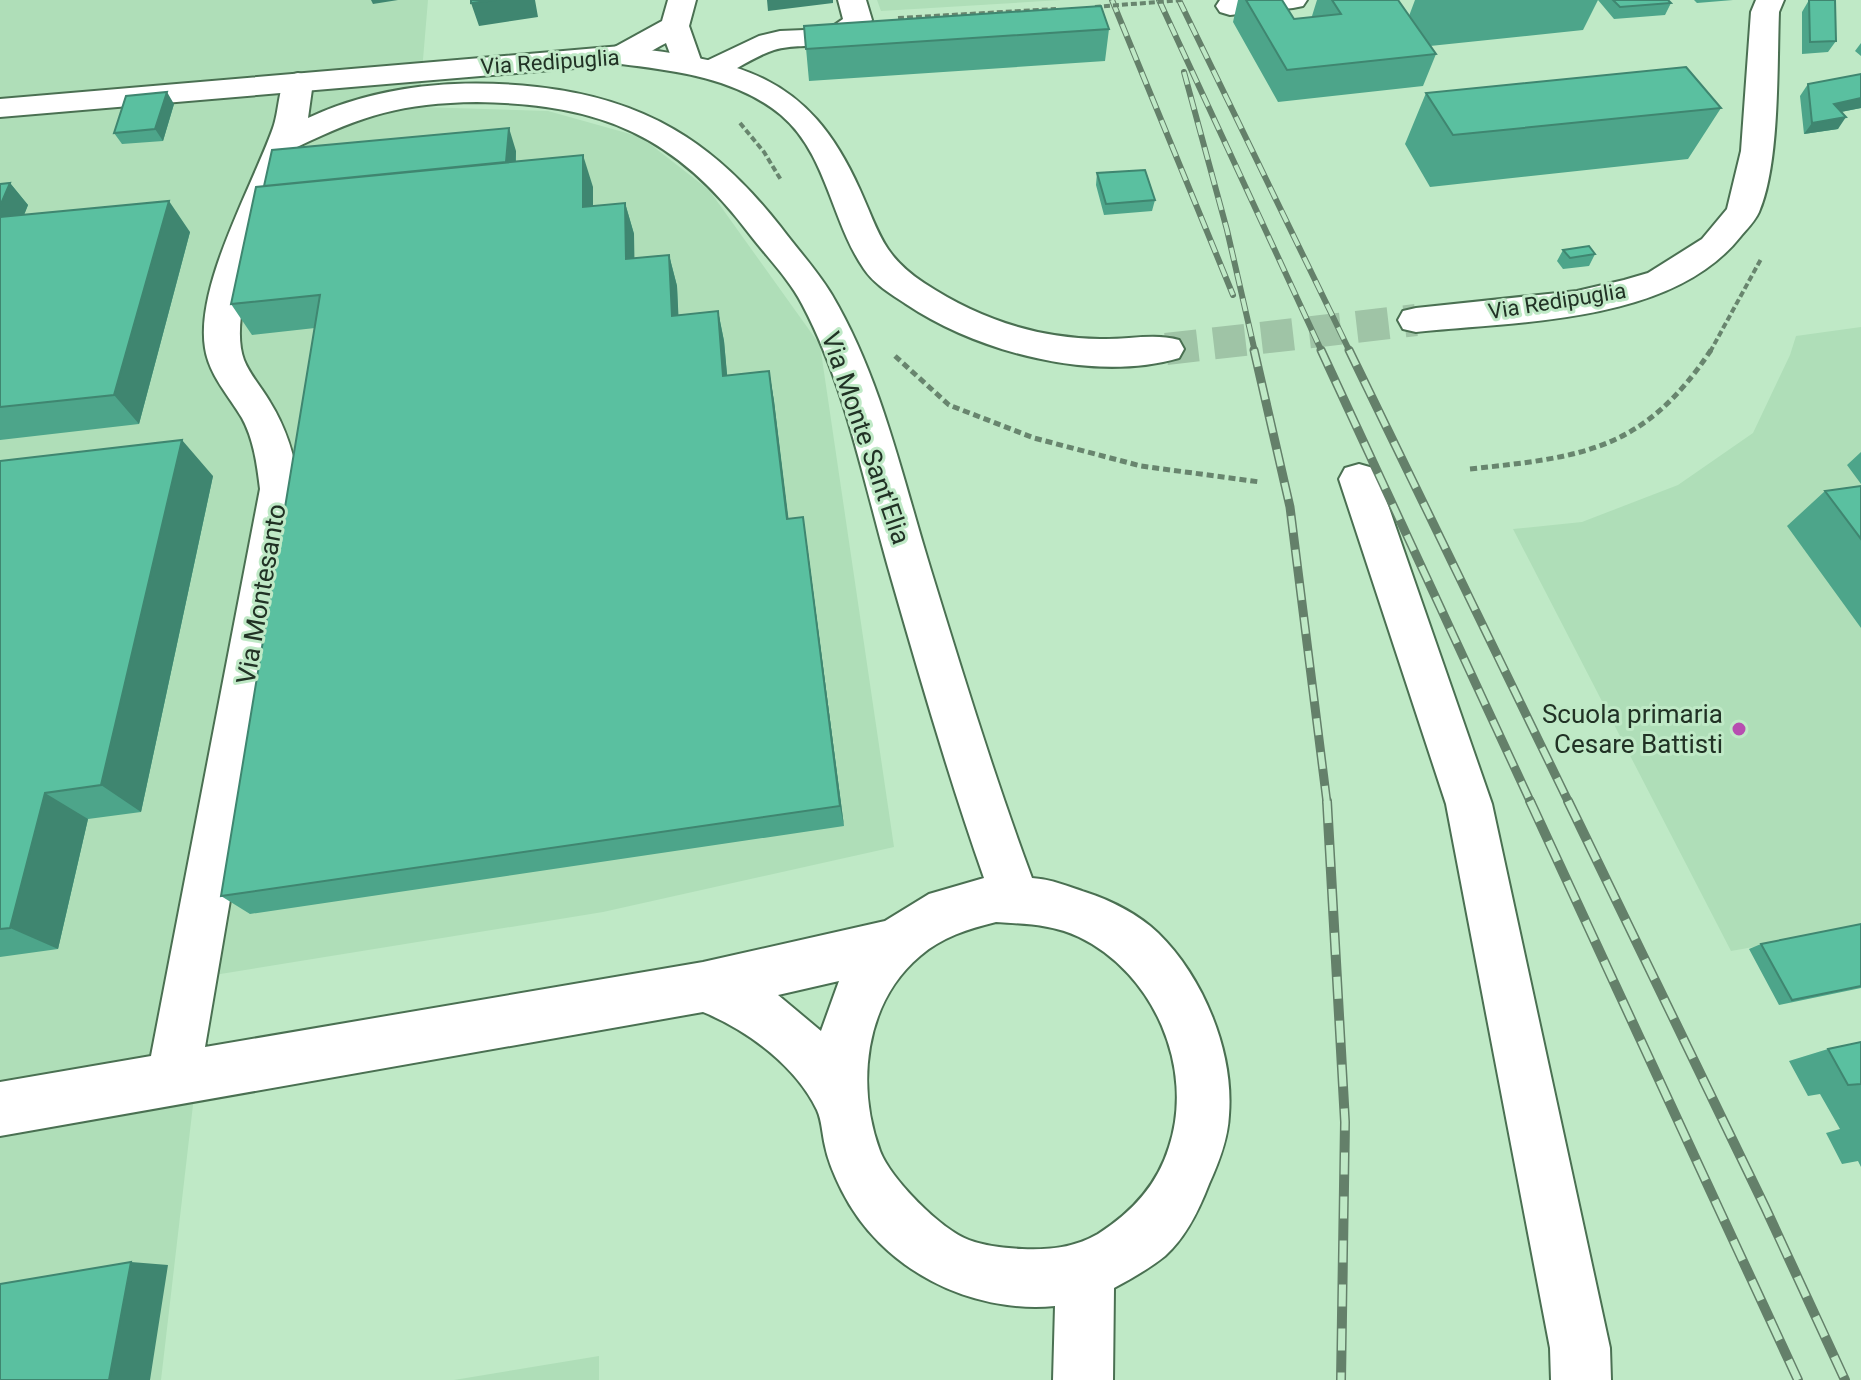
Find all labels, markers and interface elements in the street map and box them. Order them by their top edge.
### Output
street label: Via Redipuglia [480,45,620,79]
street label: Via Redipuglia [1486,278,1628,324]
street label: Via Monte Sant'Elia [816,328,916,548]
street label: Via Montesanto [230,501,292,687]
place label: Scuola primaria Cesare Battisti [1542,699,1723,759]
marker: Scuola primaria Cesare Battisti [1730,720,1748,738]

